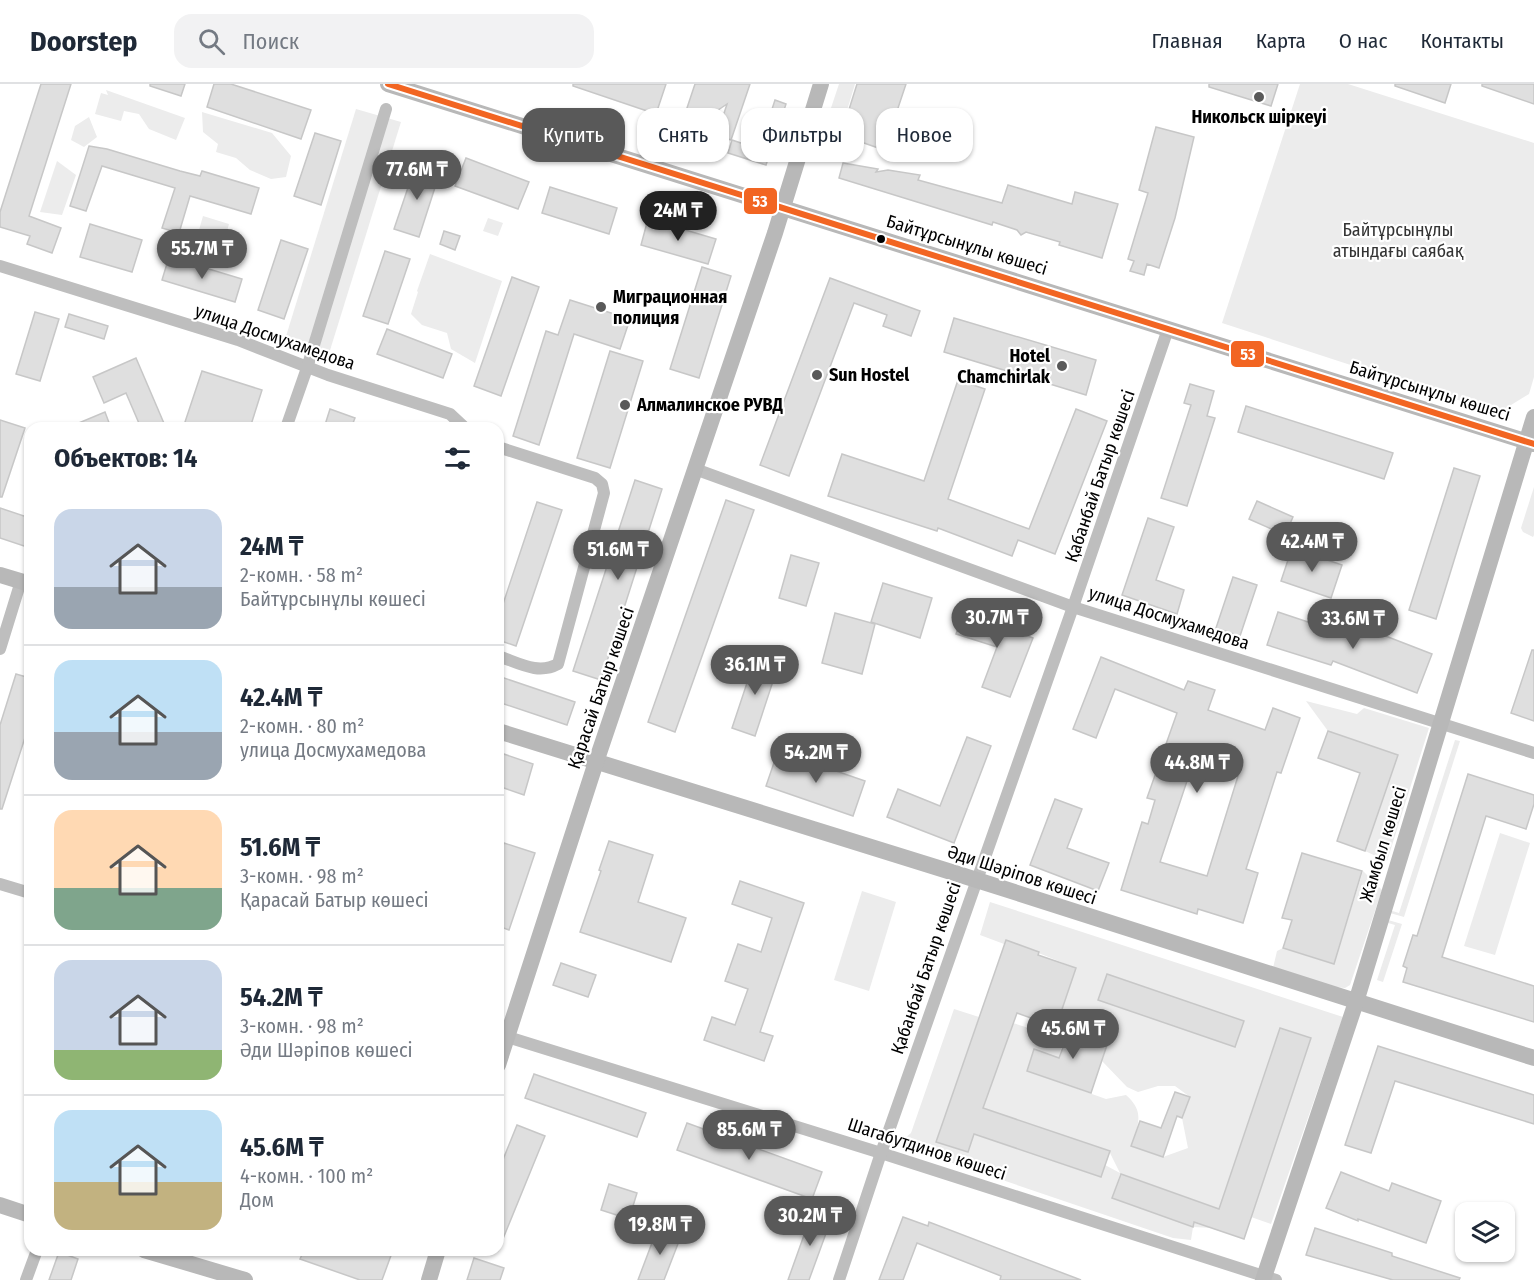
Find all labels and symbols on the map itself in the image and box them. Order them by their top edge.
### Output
marker: Никольск шіркеуі [1252,90,1266,104]
place label: Никольск шіркеуі [1191,106,1327,128]
pin: 77.6M ₸ [362,150,472,201]
line badge: 53 [743,187,778,215]
pin: 24M ₸ [636,191,720,242]
text: 53 [752,192,768,211]
street label: Байтұрсынұлы көшесі [884,210,1050,280]
park label: Байтұрсынұлы атындағы саябақ [1333,219,1464,262]
pin: 55.7M ₸ [147,229,257,280]
unlabelled marker [875,233,887,245]
place label: Миграционная полиция [613,286,727,329]
street label: улица Досмухамедова [192,299,358,375]
marker: Миграционная полиция [594,300,608,314]
line badge: 53 [1230,340,1265,368]
place label: Hotel Chamchirlak [957,345,1051,388]
text: 53 [1240,345,1256,364]
street label: Байтұрсынұлы көшесі [1347,356,1513,426]
marker: Hotel Chamchirlak [1055,359,1069,373]
place label: Sun Hostel [829,364,909,386]
marker: Sun Hostel [810,368,824,382]
street label: Қабанбай Батыр көшесі [1060,387,1140,565]
place label: Алмалинское РУВД [636,394,784,416]
marker: Алмалинское РУВД [618,398,632,412]
pin: 42.4M ₸ [1257,522,1367,573]
pin: 51.6M ₸ [563,530,673,581]
street label: улица Досмухамедова [1086,582,1252,654]
pin: 30.7M ₸ [942,598,1052,649]
pin: 33.6M ₸ [1298,599,1408,650]
street label: Қарасай Батыр көшесі [563,604,639,772]
pin: 36.1M ₸ [700,645,810,696]
pin: 54.2M ₸ [761,733,871,784]
pin: 44.8M ₸ [1142,743,1252,794]
street label: Жамбыл көшесі [1355,784,1411,904]
street label: Әди Шәріпов көшесі [945,841,1099,909]
street label: Қабанбай Батыр көшесі [886,879,966,1057]
pin: 45.6M ₸ [1018,1009,1128,1060]
pin: 85.6M ₸ [694,1110,804,1161]
street label: Шагабутдинов көшесі [845,1113,1009,1185]
pin: 30.2M ₸ [755,1196,865,1247]
pin: 19.8M ₸ [605,1205,715,1256]

